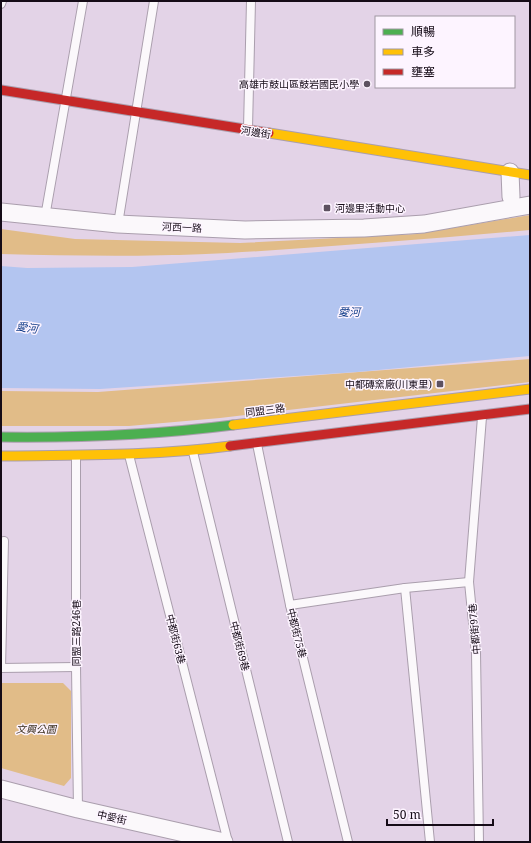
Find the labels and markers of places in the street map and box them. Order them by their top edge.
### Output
place label: 高雄市鼓山區鼓岩國民小學 [239,77,359,91]
marker: 高雄市鼓山區鼓岩國民小學 [362,79,372,89]
place label: 河邊里活動中心 [335,201,405,215]
marker: 河邊里活動中心 [322,203,332,213]
place label: 中都磚窯廠(川東里) [345,377,432,391]
marker: 中都磚窯廠(川東里) [435,379,445,389]

